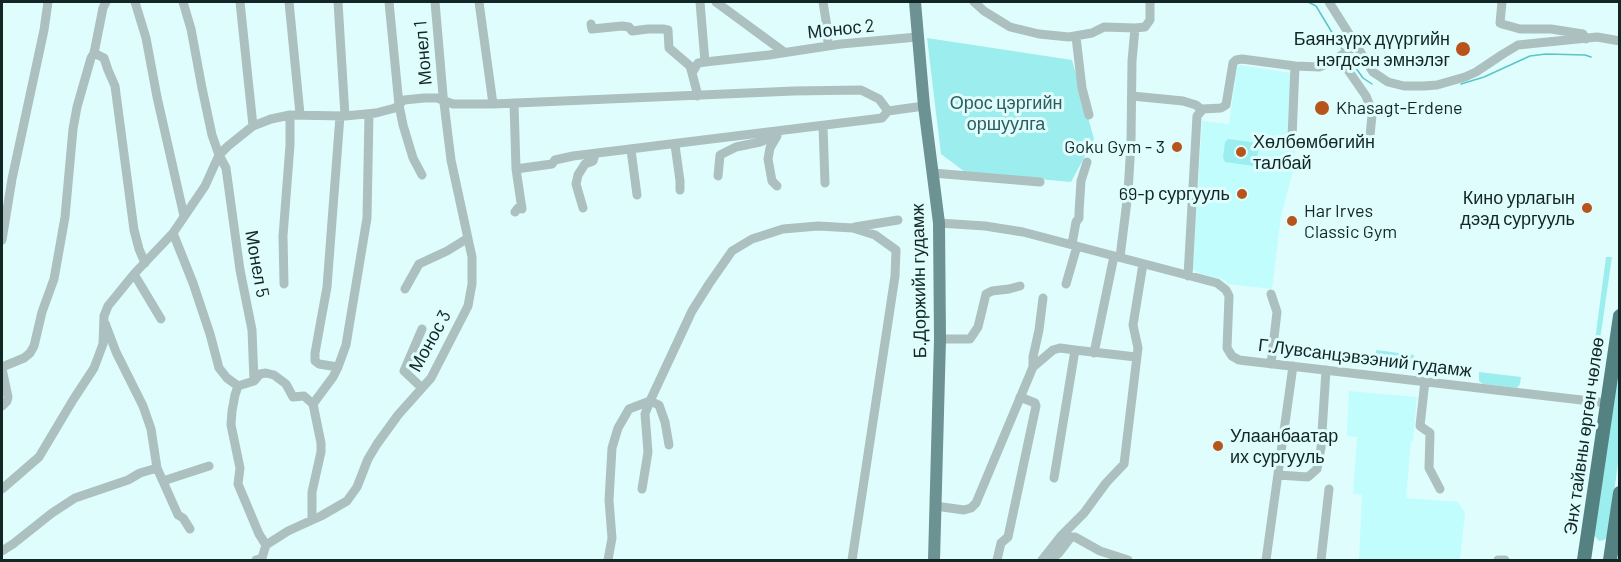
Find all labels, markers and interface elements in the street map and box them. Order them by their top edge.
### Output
street label: Монос 2 [805,15,877,43]
street label: Монел 1 [409,18,437,88]
place label: Баянзүрх дүүргийн нэгдсэн эмнэлэг [1283,28,1450,70]
marker: Баянзүрх дүүргийн нэгдсэн эмнэлэг [1454,40,1472,58]
park label: Орос цэргийн оршуулга [945,92,1067,134]
place label: Khasagt-Erdene [1336,97,1463,119]
marker: Khasagt-Erdene [1313,99,1331,117]
place label: Хөлбөмбөгийн талбай [1253,131,1381,174]
place label: Goku Gym - 3 [1064,136,1165,158]
marker: Goku Gym - 3 [1170,140,1184,154]
marker: Хөлбөмбөгийн талбай [1234,145,1248,159]
place label: 69-р сургууль [1113,183,1230,205]
marker: 69-р сургууль [1235,187,1249,201]
place label: Кино урлагын дээд сургууль [1452,187,1575,230]
street label: Б.Доржийн гудамж [907,197,931,365]
place label: Har Irves Classic Gym [1304,200,1397,242]
marker: Кино урлагын дээд сургууль [1580,201,1594,215]
marker: Har Irves Classic Gym [1285,214,1299,228]
street label: Монел 5 [240,227,274,301]
street label: Монос 3 [404,305,456,377]
street label: Энх тайвны өргөн чөлөө [1559,331,1609,541]
street label: Г.Лувсанцэвээний гудамж [1251,333,1479,383]
place label: Улаанбаатар их сургууль [1230,425,1342,468]
marker: Улаанбаатар их сургууль [1211,439,1225,453]

